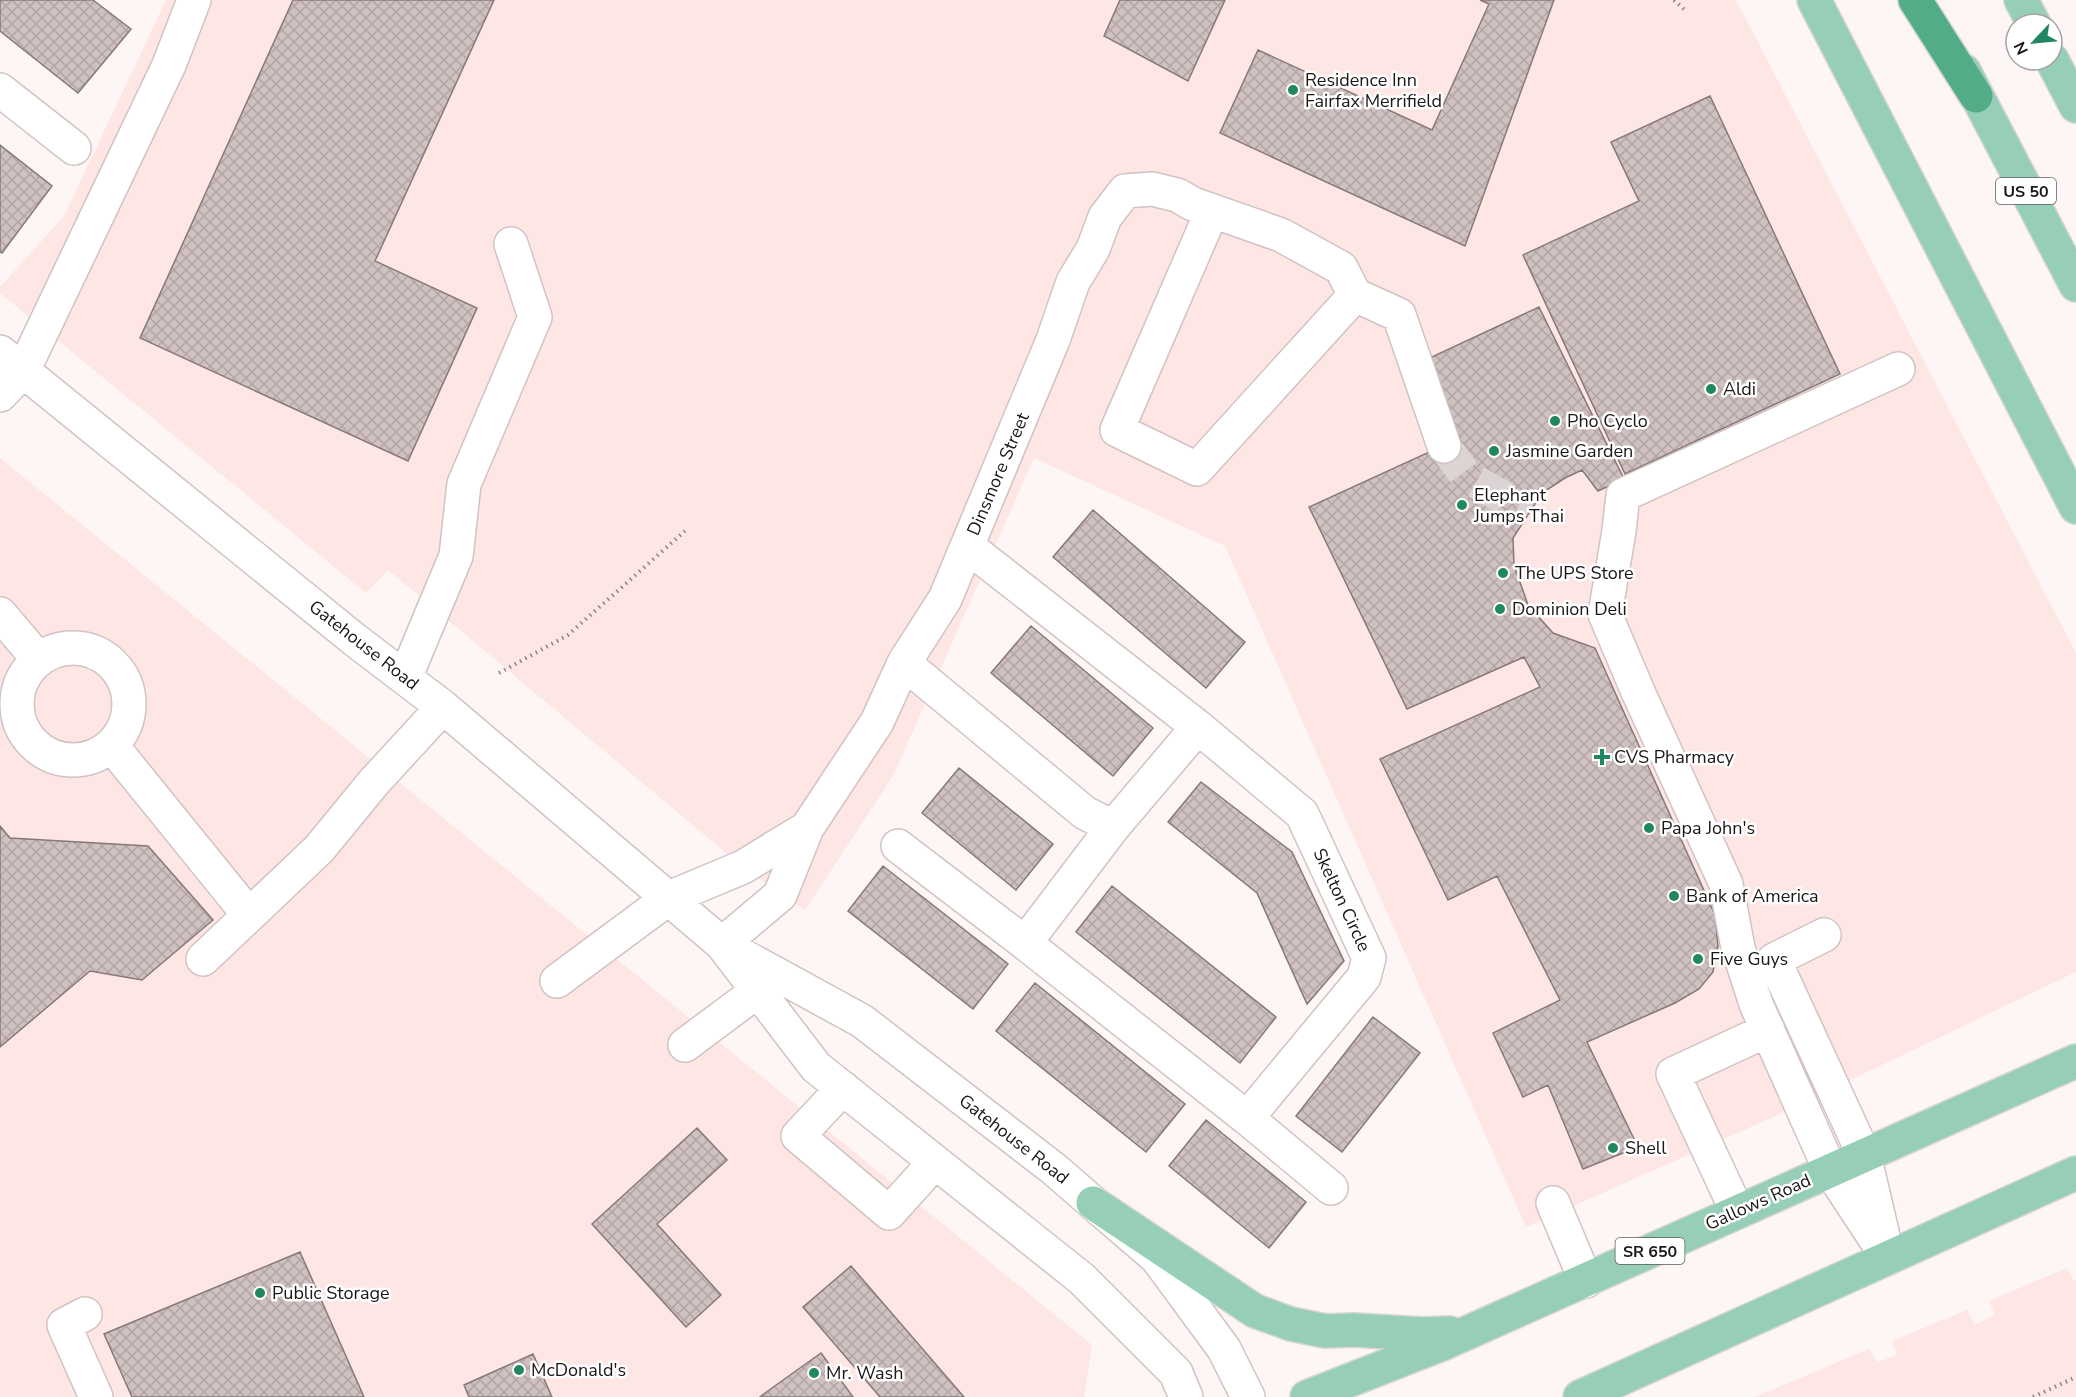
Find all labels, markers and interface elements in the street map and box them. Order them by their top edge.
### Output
north arrow [2004,12,2064,72]
text: N [2009,38,2034,58]
place label: Residence Inn Fairfax Merrifield [1305,68,1442,113]
marker: Residence Inn Fairfax Merrifield [1286,83,1300,97]
road number: US 50 [1996,178,2056,204]
place label: Aldi [1723,377,1756,401]
marker: Aldi [1704,382,1718,396]
street label: Dinsmore Street [961,408,1035,539]
place label: Pho Cyclo [1567,409,1648,433]
marker: Pho Cyclo [1548,414,1562,428]
place label: Jasmine Garden [1505,439,1633,463]
marker: Jasmine Garden [1487,444,1501,458]
place label: Elephant Jumps Thai [1473,483,1564,528]
marker: Elephant Jumps Thai [1455,498,1469,512]
place label: The UPS Store [1515,561,1634,585]
marker: The UPS Store [1496,566,1510,580]
street label: Gatehouse Road [304,594,424,696]
place label: Dominion Deli [1512,597,1627,621]
marker: Dominion Deli [1493,602,1507,616]
place label: CVS Pharmacy [1614,745,1735,769]
marker: CVS Pharmacy [1595,750,1609,764]
place label: Papa John's [1661,816,1755,840]
marker: Papa John's [1642,821,1656,835]
street label: Skelton Circle [1308,844,1376,956]
place label: Bank of America [1686,884,1819,908]
marker: Bank of America [1667,889,1681,903]
place label: Five Guys [1710,947,1788,971]
marker: Five Guys [1691,952,1705,966]
street label: Gatehouse Road [954,1088,1074,1190]
place label: Shell [1625,1136,1667,1160]
marker: Shell [1606,1141,1620,1155]
street label: Gallows Road [1701,1168,1815,1236]
road number: SR 650 [1616,1238,1684,1264]
place label: Public Storage [272,1281,390,1305]
marker: Public Storage [253,1286,267,1300]
place label: McDonald's [531,1358,626,1382]
place label: Mr. Wash [826,1361,903,1385]
marker: McDonald's [512,1363,526,1377]
marker: Mr. Wash [807,1366,821,1380]

